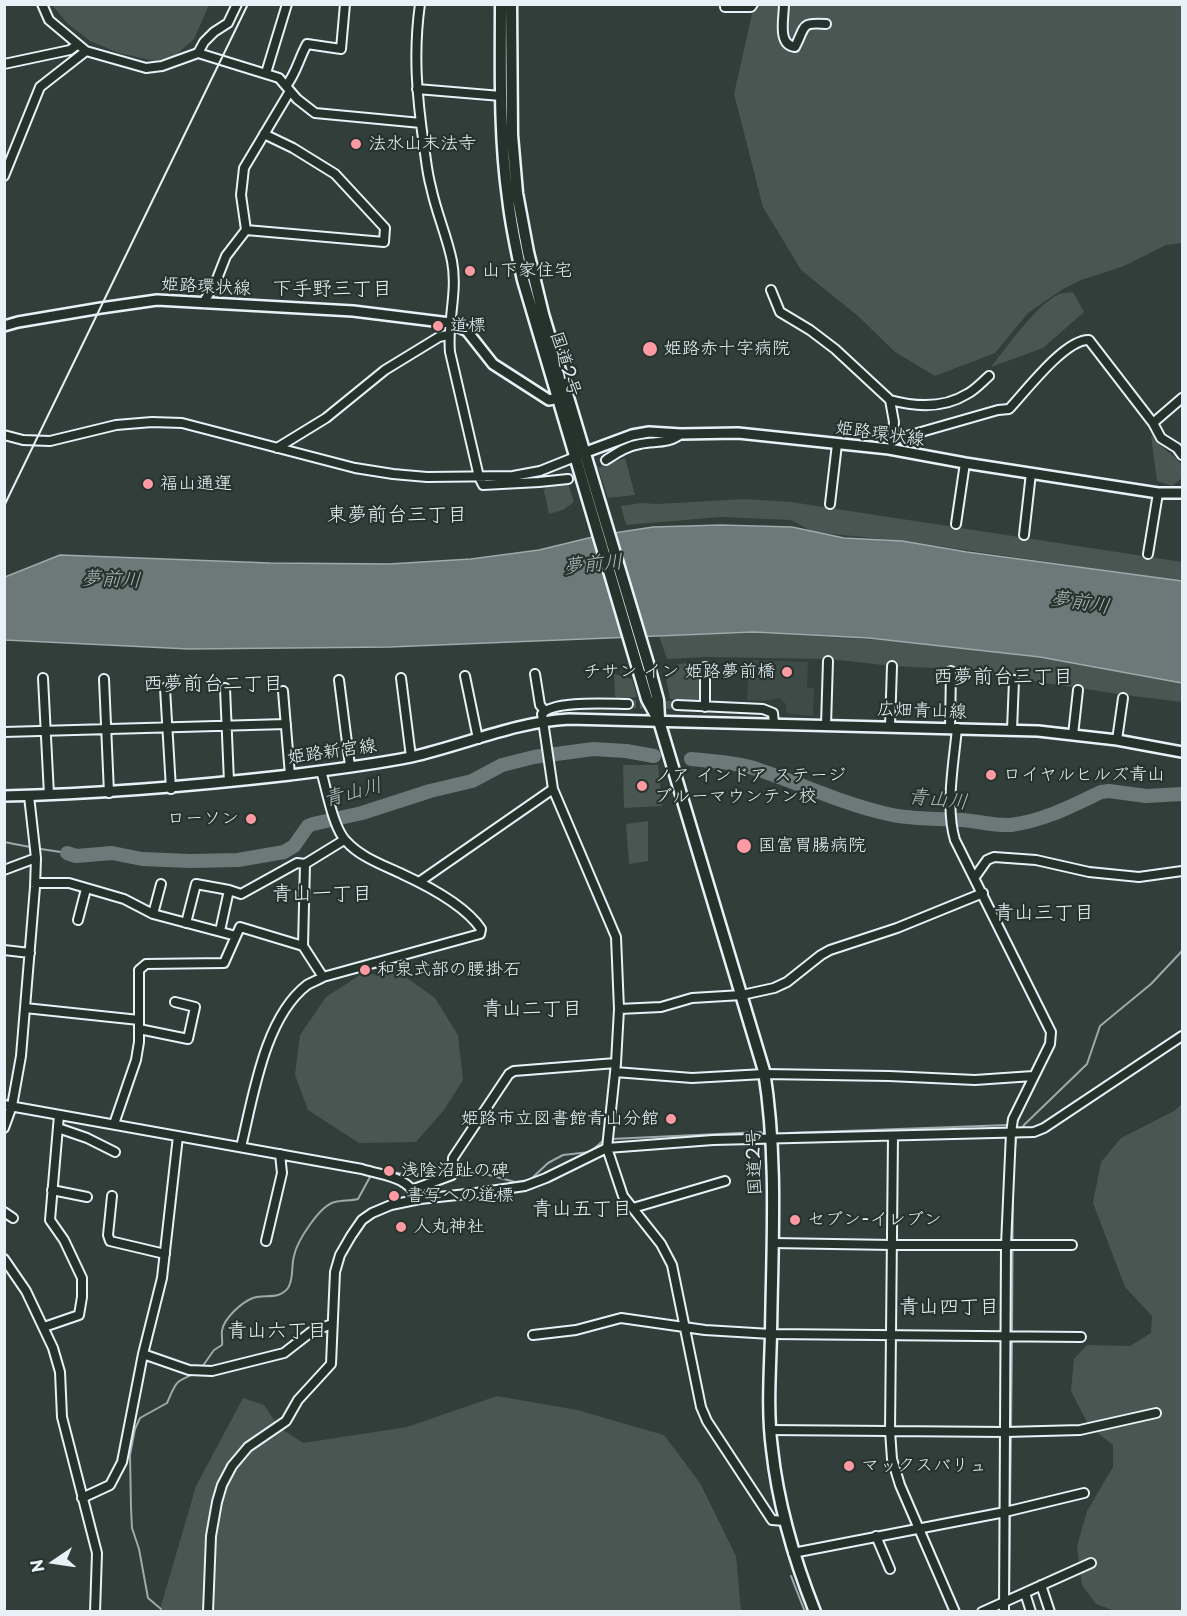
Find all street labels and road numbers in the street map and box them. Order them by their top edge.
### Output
street label: 姫路環状線 [160,274,252,300]
street label: 国道2号 [545,329,585,399]
street label: 姫路環状線 [834,417,926,451]
street label: 広畑青山線 [877,699,967,723]
street label: 姫路新宮線 [286,735,378,769]
street label: 国道2号 [743,1128,767,1196]

